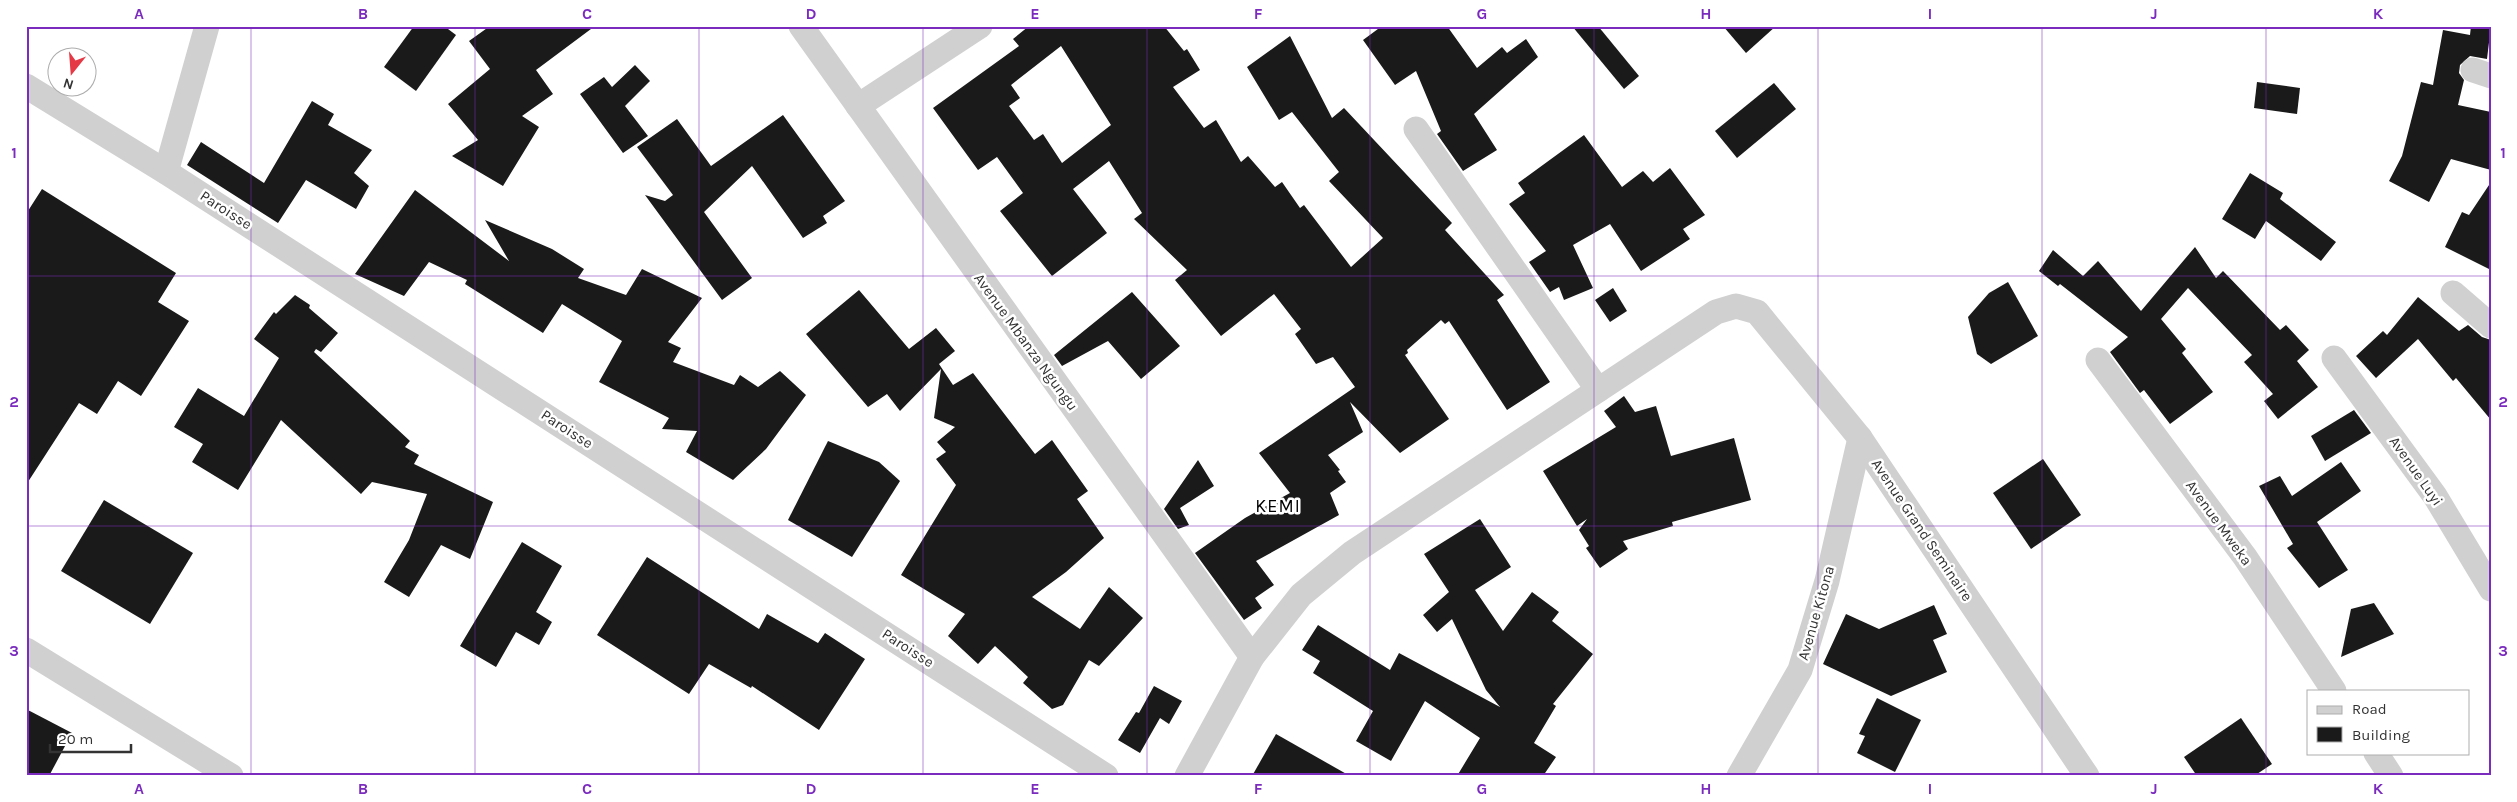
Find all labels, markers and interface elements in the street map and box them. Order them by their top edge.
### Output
text: A [134,4,144,23]
text: B [358,4,368,23]
text: C [582,4,592,23]
text: D [806,4,817,23]
text: E [1030,4,1040,23]
text: F [1254,4,1263,23]
text: G [1477,4,1487,23]
text: H [1700,4,1712,23]
text: I [1928,4,1932,23]
text: J [2150,4,2158,23]
text: K [2373,4,2384,23]
north arrow [48,48,98,98]
text: N [61,74,76,94]
text: 1 [11,143,17,162]
text: 1 [2500,143,2506,162]
street label: Paroisse [197,187,255,233]
street label: Avenue Mbanza Ngungu [970,270,1082,414]
text: 2 [9,392,19,411]
text: 2 [2498,392,2508,411]
street label: Paroisse [538,406,596,452]
street label: Avenue Luyi [2386,433,2446,509]
street label: Avenue Grand Seminaire [1868,455,1976,605]
street label: Avenue Mweka [2182,477,2256,569]
district label: KEMI [1255,495,1301,517]
street label: Avenue Kitona [1794,564,1838,662]
street label: Paroisse [879,625,937,671]
text: 3 [9,641,19,660]
text: 3 [2498,641,2508,660]
legend [2307,690,2470,754]
text: Road [2352,700,2387,718]
scale bar [50,722,131,754]
text: Building [2352,726,2410,744]
text: 20 m [58,730,93,748]
text: A [134,779,144,798]
text: B [358,779,368,798]
text: C [582,779,592,798]
text: D [806,779,817,798]
text: E [1030,779,1040,798]
text: F [1254,779,1263,798]
text: G [1477,779,1487,798]
text: H [1700,779,1712,798]
text: I [1928,779,1932,798]
text: J [2150,779,2158,798]
text: K [2373,779,2384,798]

